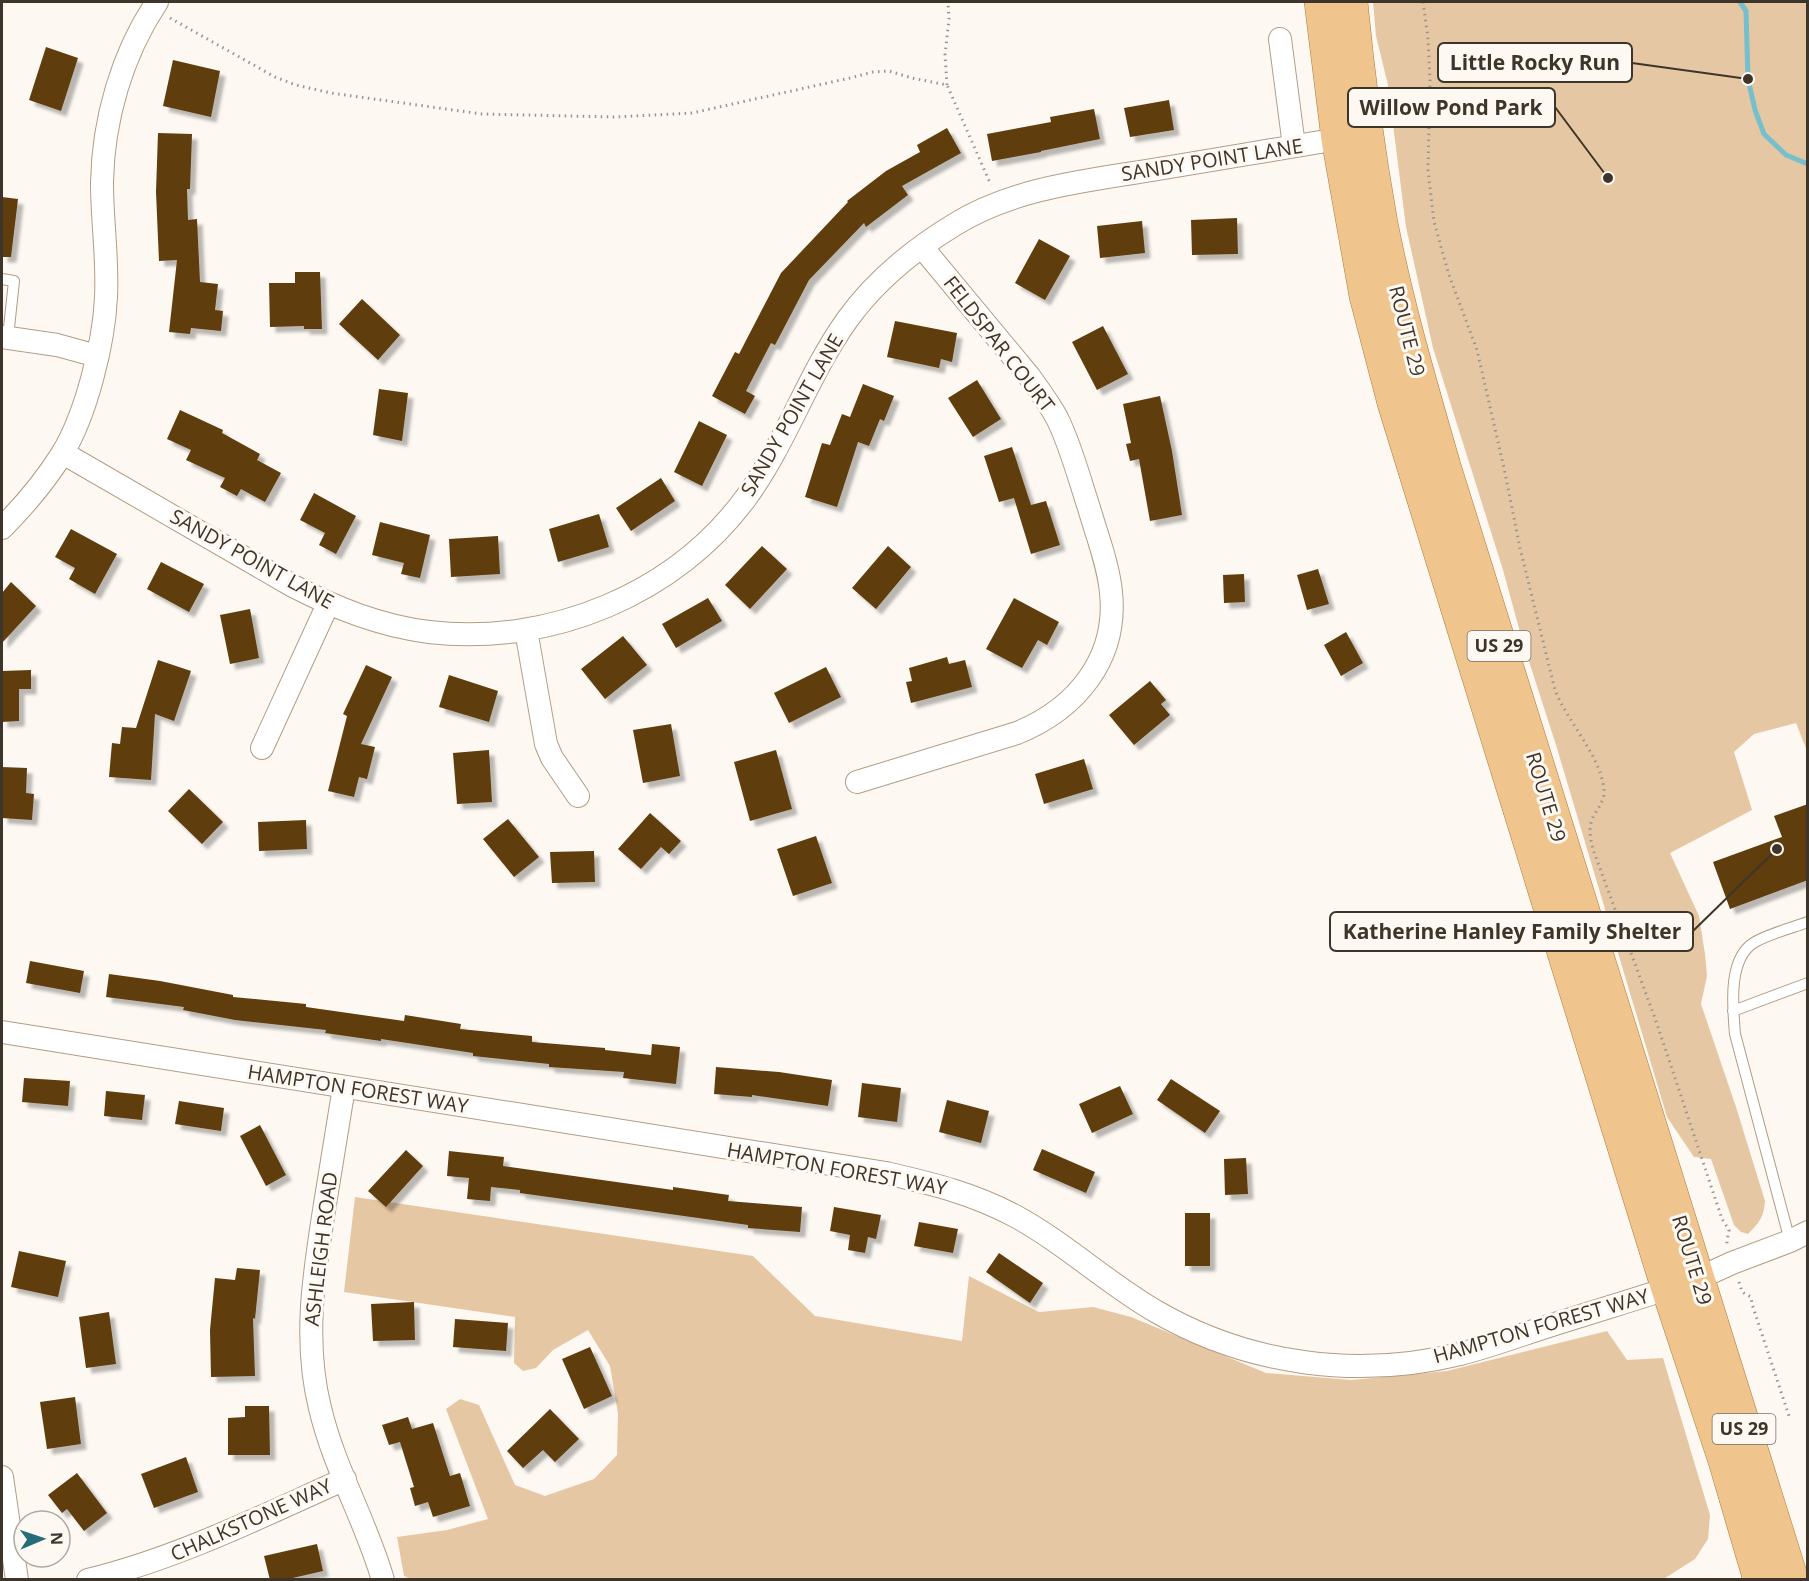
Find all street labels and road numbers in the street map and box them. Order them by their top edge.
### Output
street label: SANDY POINT LANE [1119,132,1305,187]
street label: FELDSPAR COURT [938,270,1061,417]
street label: ROUTE 29 [1383,283,1432,379]
street label: SANDY POINT LANE [734,329,849,501]
street label: SANDY POINT LANE [166,502,339,615]
road number: US 29 [1468,631,1530,661]
street label: ROUTE 29 [1520,749,1573,845]
street label: HAMPTON FOREST WAY [246,1058,471,1119]
street label: HAMPTON FOREST WAY [725,1136,950,1201]
street label: ASHLEIGH ROAD [298,1170,343,1328]
street label: ROUTE 29 [1666,1212,1719,1308]
street label: HAMPTON FOREST WAY [1430,1282,1653,1369]
road number: US 29 [1712,1414,1776,1444]
street label: CHALKSTONE WAY [166,1472,336,1567]

